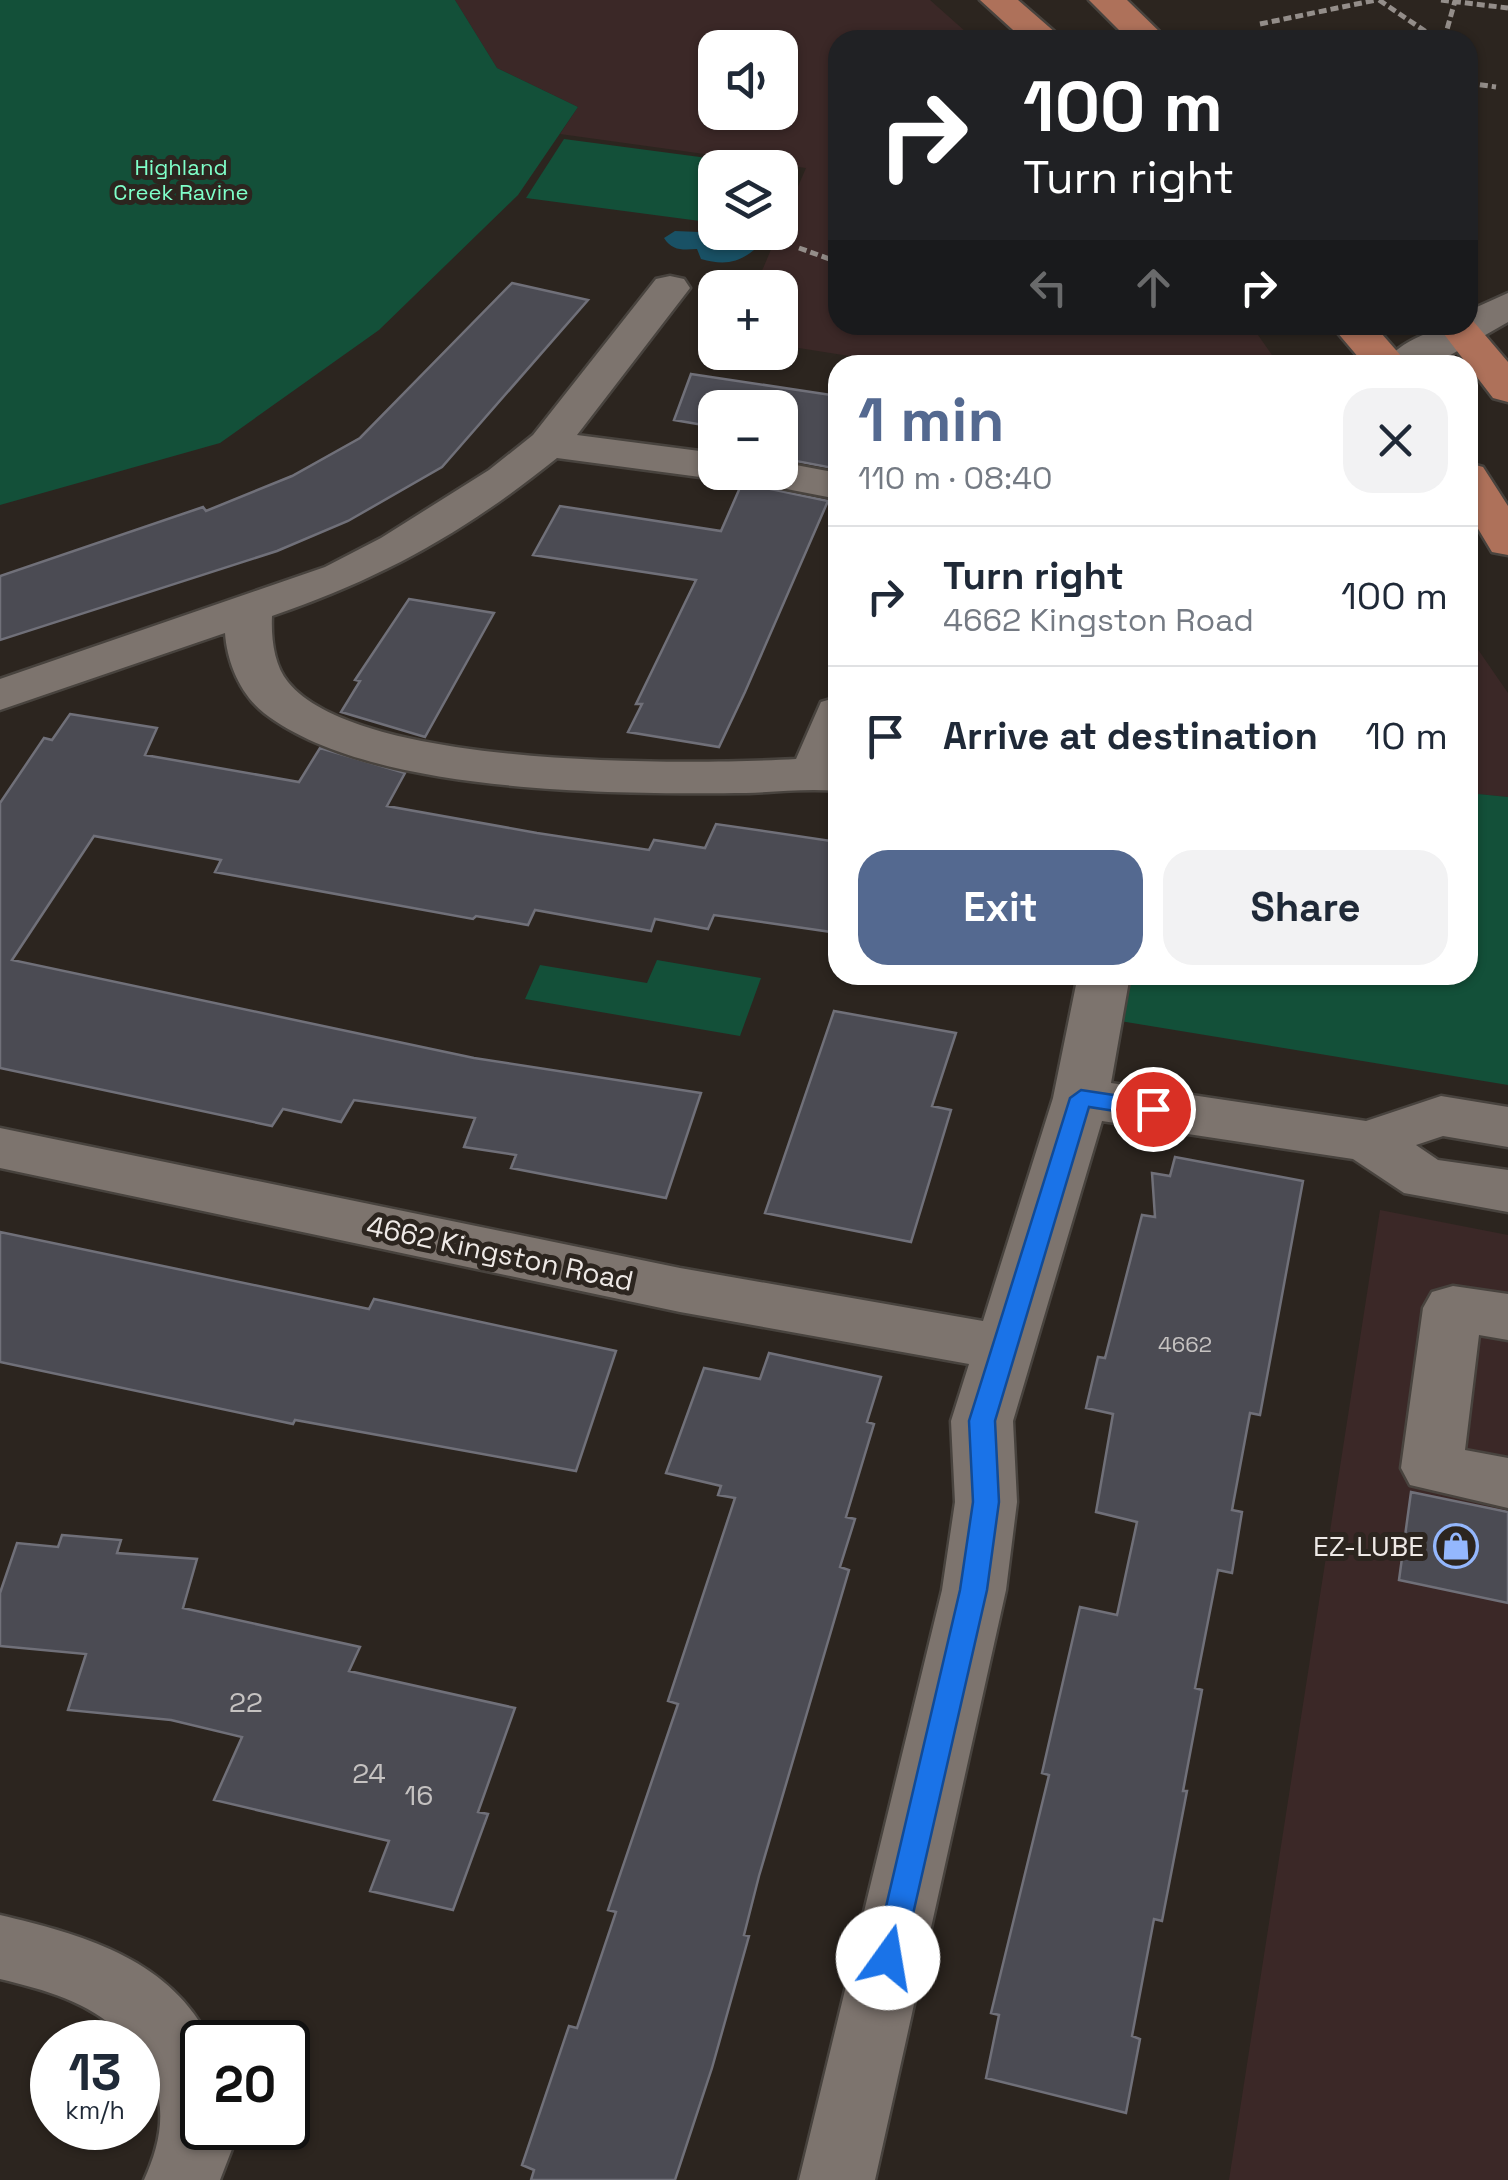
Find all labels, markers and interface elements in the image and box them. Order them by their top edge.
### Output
map controls [698,30,798,490]
button: sound [698,30,798,130]
text: 100 m [1023,62,1223,151]
icon: right [858,70,988,200]
text: Turn right [1023,149,1234,206]
button: layers [698,150,798,250]
park label: Highland Creek Ravine [113,153,249,206]
icon: left [1021,260,1076,315]
icon: ahead [1126,260,1181,315]
icon: right [1231,260,1286,315]
button: + [698,270,798,370]
text: 1 min [858,382,1005,459]
button: close [1343,388,1448,493]
button: − [698,390,798,490]
text: 110 m · 08:40 [858,458,1053,498]
text: Turn right [943,552,1124,600]
icon: right [858,569,913,624]
text: 100 m [1341,572,1448,620]
text: 4662 Kingston Road [943,600,1254,640]
icon: arrive [858,709,913,764]
text: Arrive at destination [943,712,1318,760]
text: 10 m [1365,712,1448,760]
button: Exit [858,850,1143,965]
button: Share [1163,850,1448,965]
pin [1111,1067,1196,1152]
icon: arrive [1126,1082,1181,1137]
street label: 4662 Kingston Road [363,1207,637,1299]
house number: 4662 [1158,1330,1212,1358]
shop icon: EZ-LUBE [1433,1523,1479,1569]
place label: EZ-LUBE [1313,1528,1424,1564]
house number: 22 [229,1684,263,1720]
house number: 24 [352,1755,386,1791]
house number: 16 [405,1777,433,1813]
position arrow [836,1906,940,2010]
speed limit sign: 20 [180,2020,310,2150]
text: 13 [69,2041,122,2105]
text: km/h [65,2094,125,2126]

